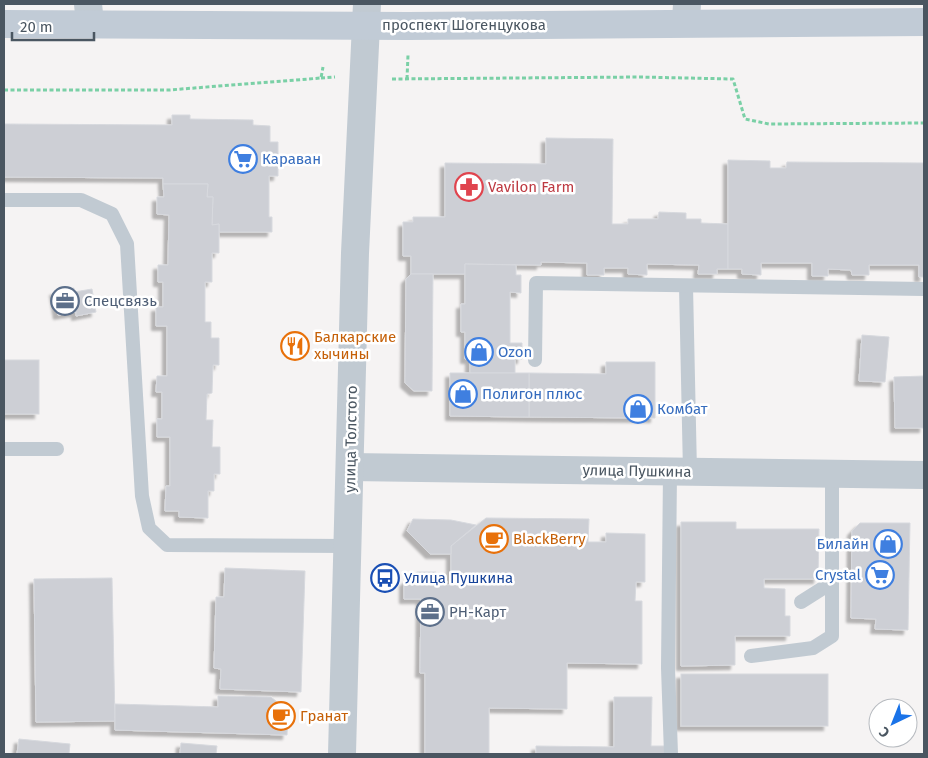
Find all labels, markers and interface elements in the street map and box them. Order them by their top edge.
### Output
scale bar [12,10,95,42]
street label: проспект Шогенцукова [382,16,546,34]
text: 20 m [20,18,53,36]
supermarket icon: Караван [228,144,258,174]
place label: Караван [262,150,321,168]
pharmacy icon: Vavilon Farm [454,172,484,202]
place label: Vavilon Farm [488,178,574,196]
office icon: Спецсвязь [50,286,80,316]
place label: Спецсвязь [84,292,157,310]
place label: Балкарские хычины [314,328,396,363]
restaurant icon: Балкарские хычины [280,331,310,361]
shop icon: Ozon [464,337,494,367]
place label: Ozon [498,343,532,361]
shop icon: Полигон плюс [448,379,478,409]
street label: улица Толстого [341,385,361,493]
place label: Полигон плюс [482,385,583,403]
shop icon: Комбат [623,394,653,424]
place label: Комбат [657,400,708,418]
street label: улица Пушкина [582,461,692,481]
cafe icon: BlackBerry [479,524,509,554]
shop icon: Билайн [873,529,903,559]
place label: BlackBerry [513,530,586,548]
place label: Билайн [817,535,869,553]
supermarket icon: Crystal [865,560,895,590]
bus stop icon: Улица Пушкина [370,563,400,593]
place label: Crystal [815,566,862,584]
place label: Улица Пушкина [404,569,513,587]
office icon: РН-Карт [415,597,445,627]
place label: РН-Карт [449,603,506,621]
north arrow [868,698,918,748]
cafe icon: Гранат [266,701,296,731]
place label: Гранат [300,707,348,725]
text: С [876,723,893,741]

